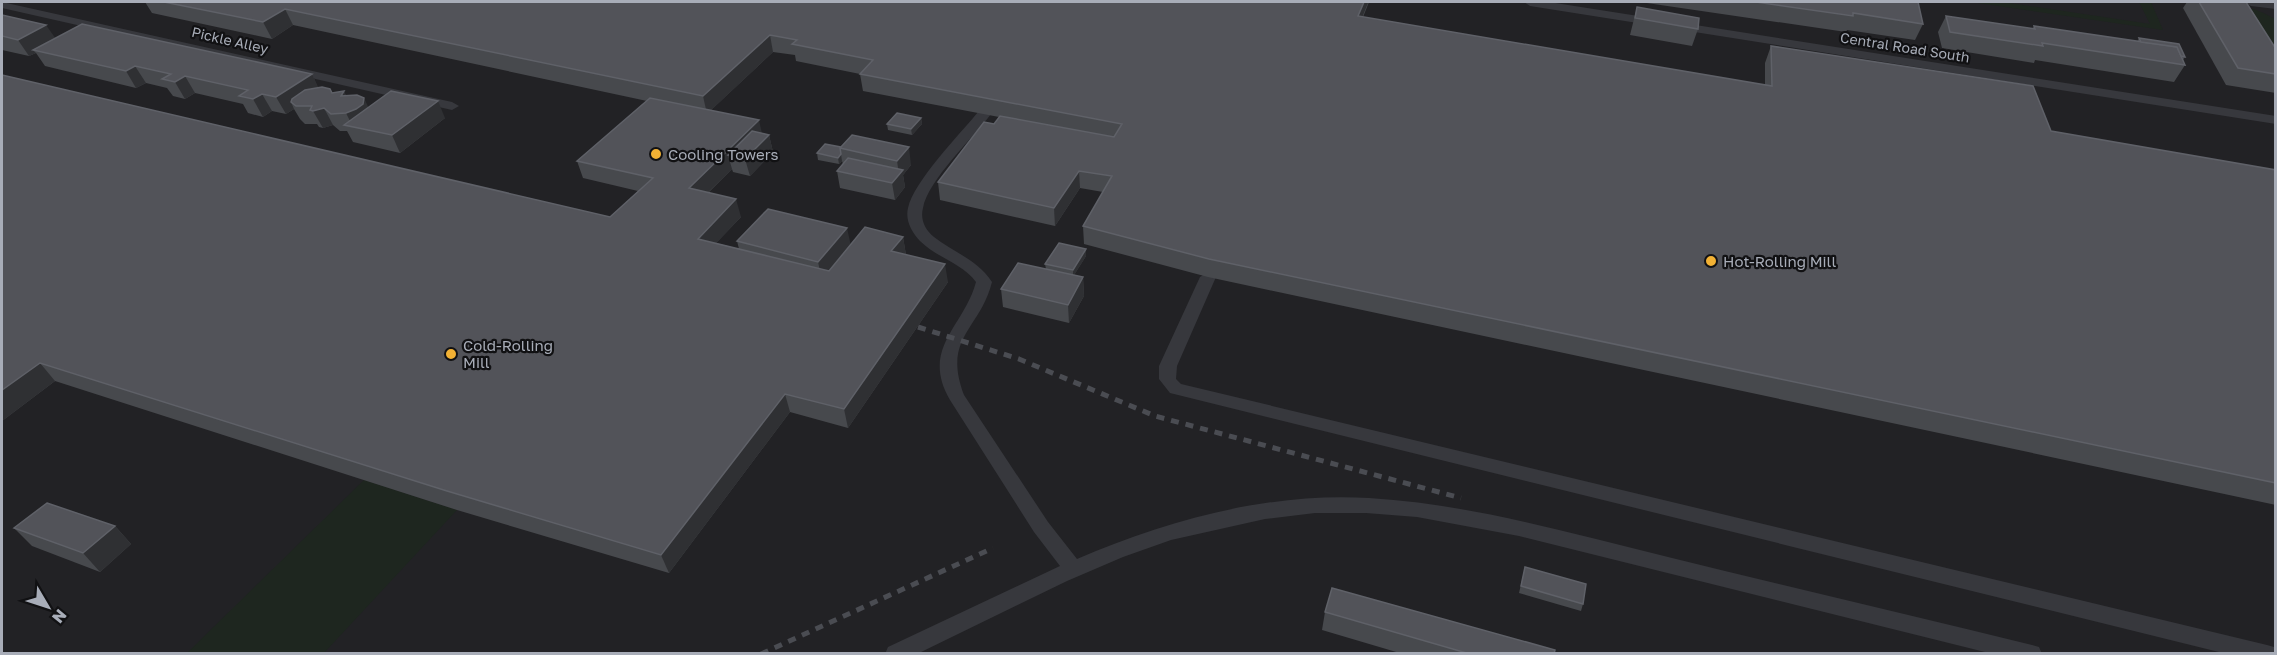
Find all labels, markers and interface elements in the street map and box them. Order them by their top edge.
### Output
street label: Pickle Alley [190,23,270,57]
street label: Central Road South [1839,28,1971,66]
place label: Cooling Towers [668,145,779,163]
marker: Cooling Towers [649,147,663,161]
place label: Hot-Rolling Mill [1723,252,1836,270]
marker: Hot-Rolling Mill [1704,254,1718,268]
place label: Cold-Rolling Mill [463,336,553,371]
marker: Cold-Rolling Mill [444,347,458,361]
north arrow [18,577,78,637]
text: N [48,605,71,627]

